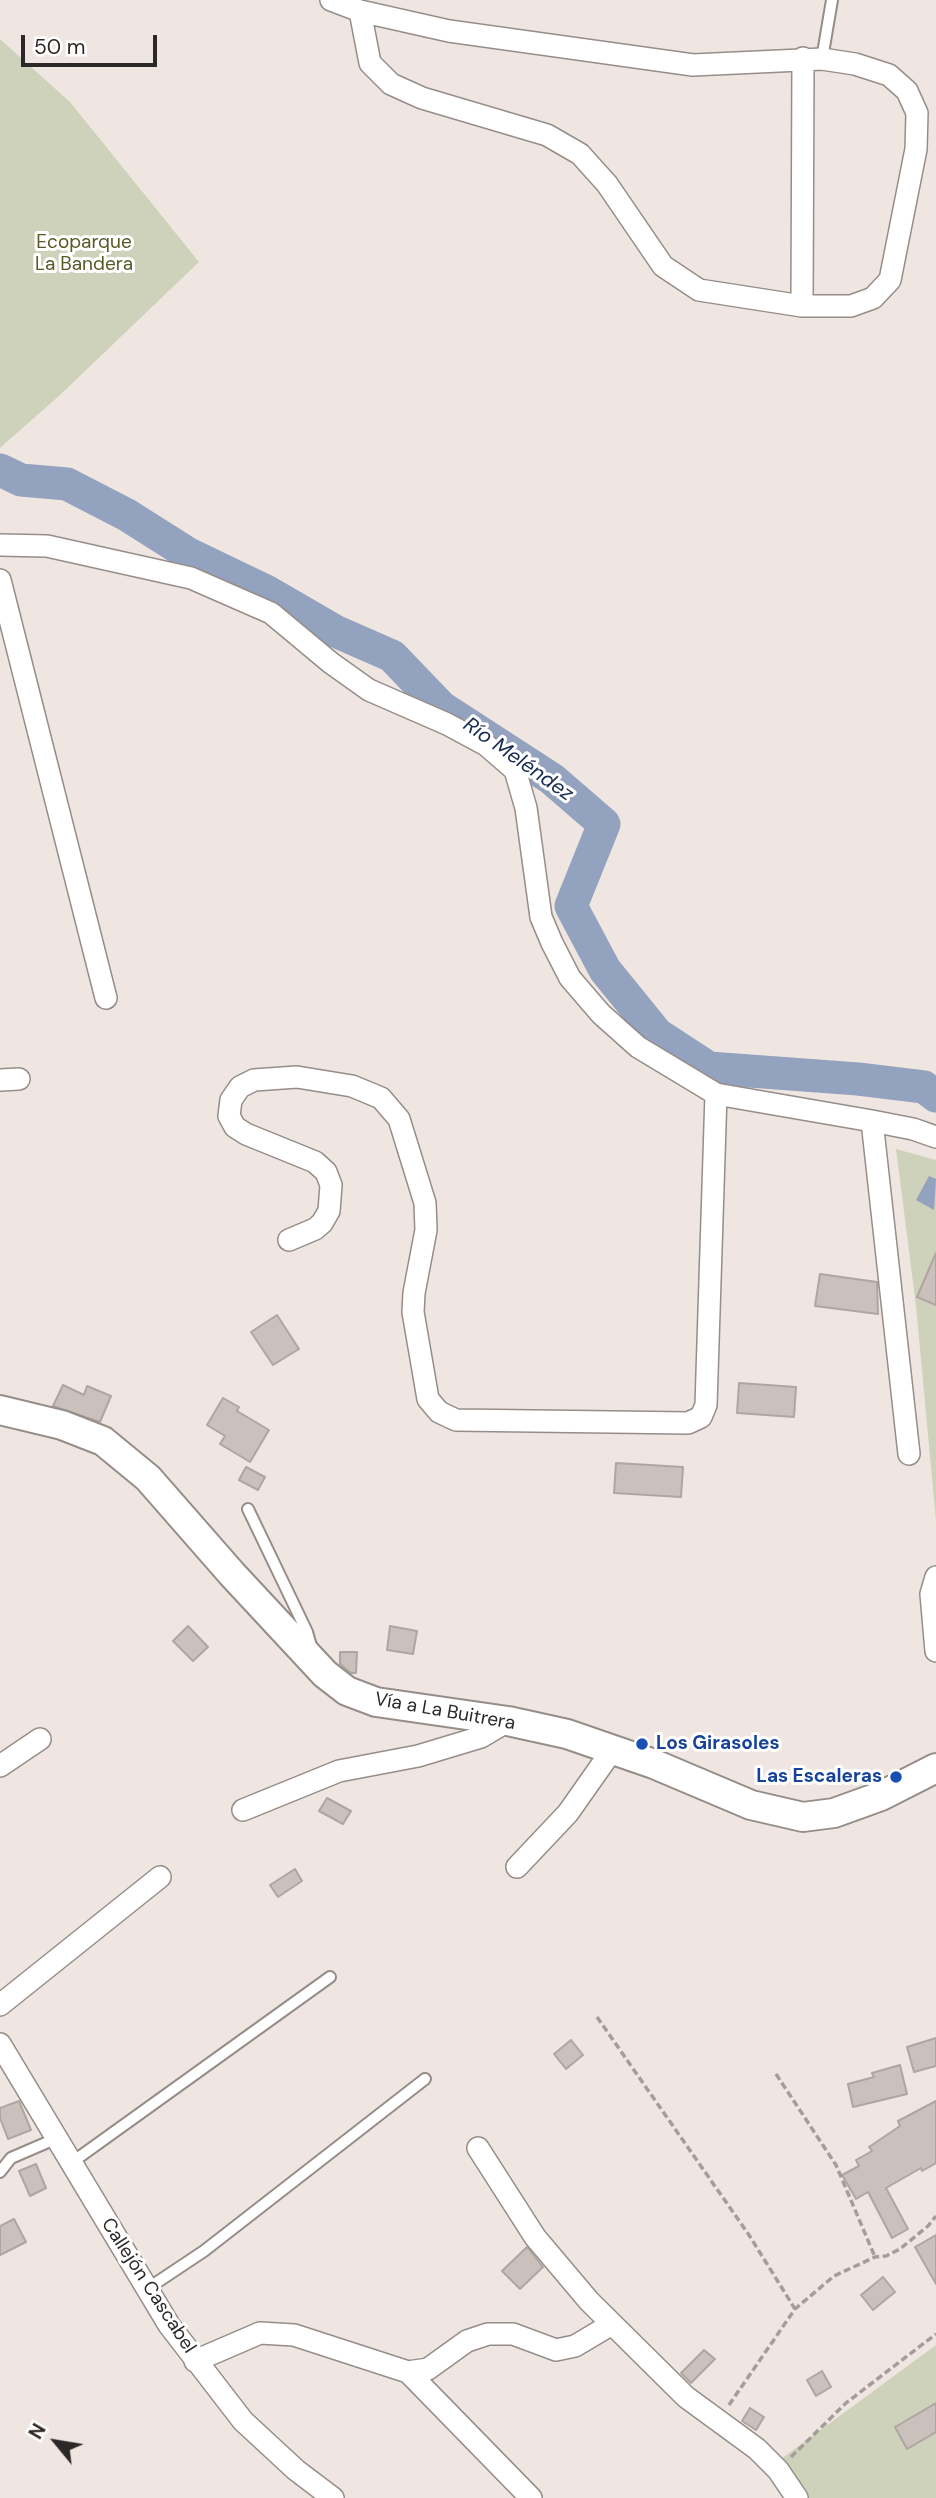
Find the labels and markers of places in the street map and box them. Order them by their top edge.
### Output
place label: Los Girasoles [656,1733,780,1755]
marker: Los Girasoles [634,1736,650,1752]
place label: Las Escaleras [756,1766,882,1788]
marker: Las Escaleras [888,1769,904,1785]

